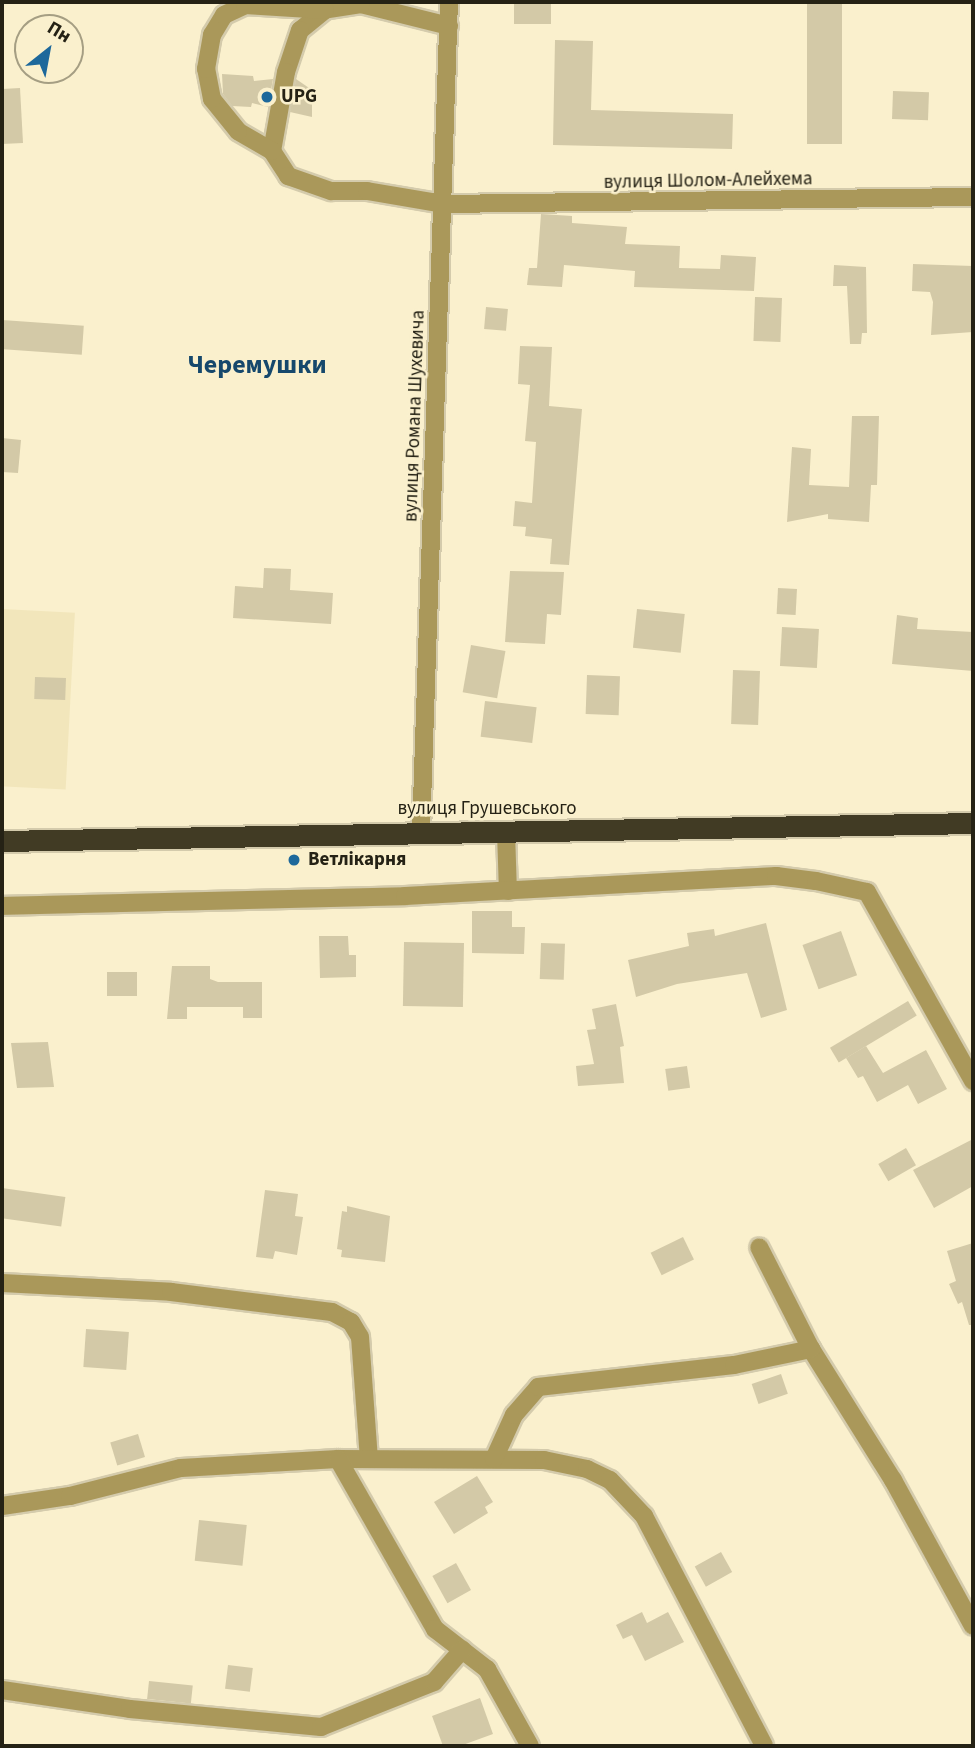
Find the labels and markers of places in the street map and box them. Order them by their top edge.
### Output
place label: UPG [281,86,317,108]
marker: UPG [259,89,275,105]
place label: Ветлікарня [308,849,406,871]
marker: Ветлікарня [286,852,302,868]

